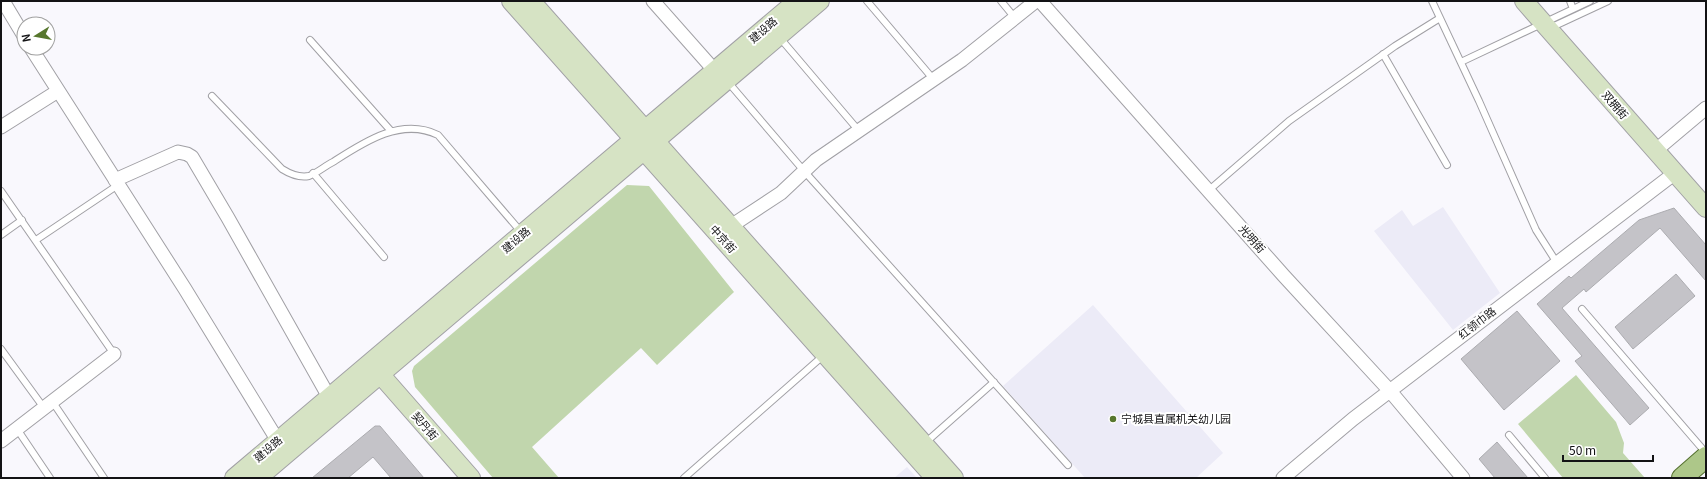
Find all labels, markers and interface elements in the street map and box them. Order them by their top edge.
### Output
street label: 建设路 [745,12,780,46]
north arrow [16,16,56,56]
text: N [17,33,34,44]
street label: 双拥街 [1599,87,1633,122]
street label: 中京街 [707,221,741,256]
street label: 光明街 [1236,221,1270,256]
street label: 建设路 [498,222,533,256]
street label: 红领巾路 [1454,302,1499,342]
street label: 契丹街 [409,408,443,443]
place label: 宁城县直属机关幼儿园 [1121,410,1231,426]
marker: 宁城县直属机关幼儿园 [1108,414,1118,424]
street label: 建设路 [250,431,285,465]
scale bar [1563,437,1653,463]
text: 50 m [1569,441,1596,458]

